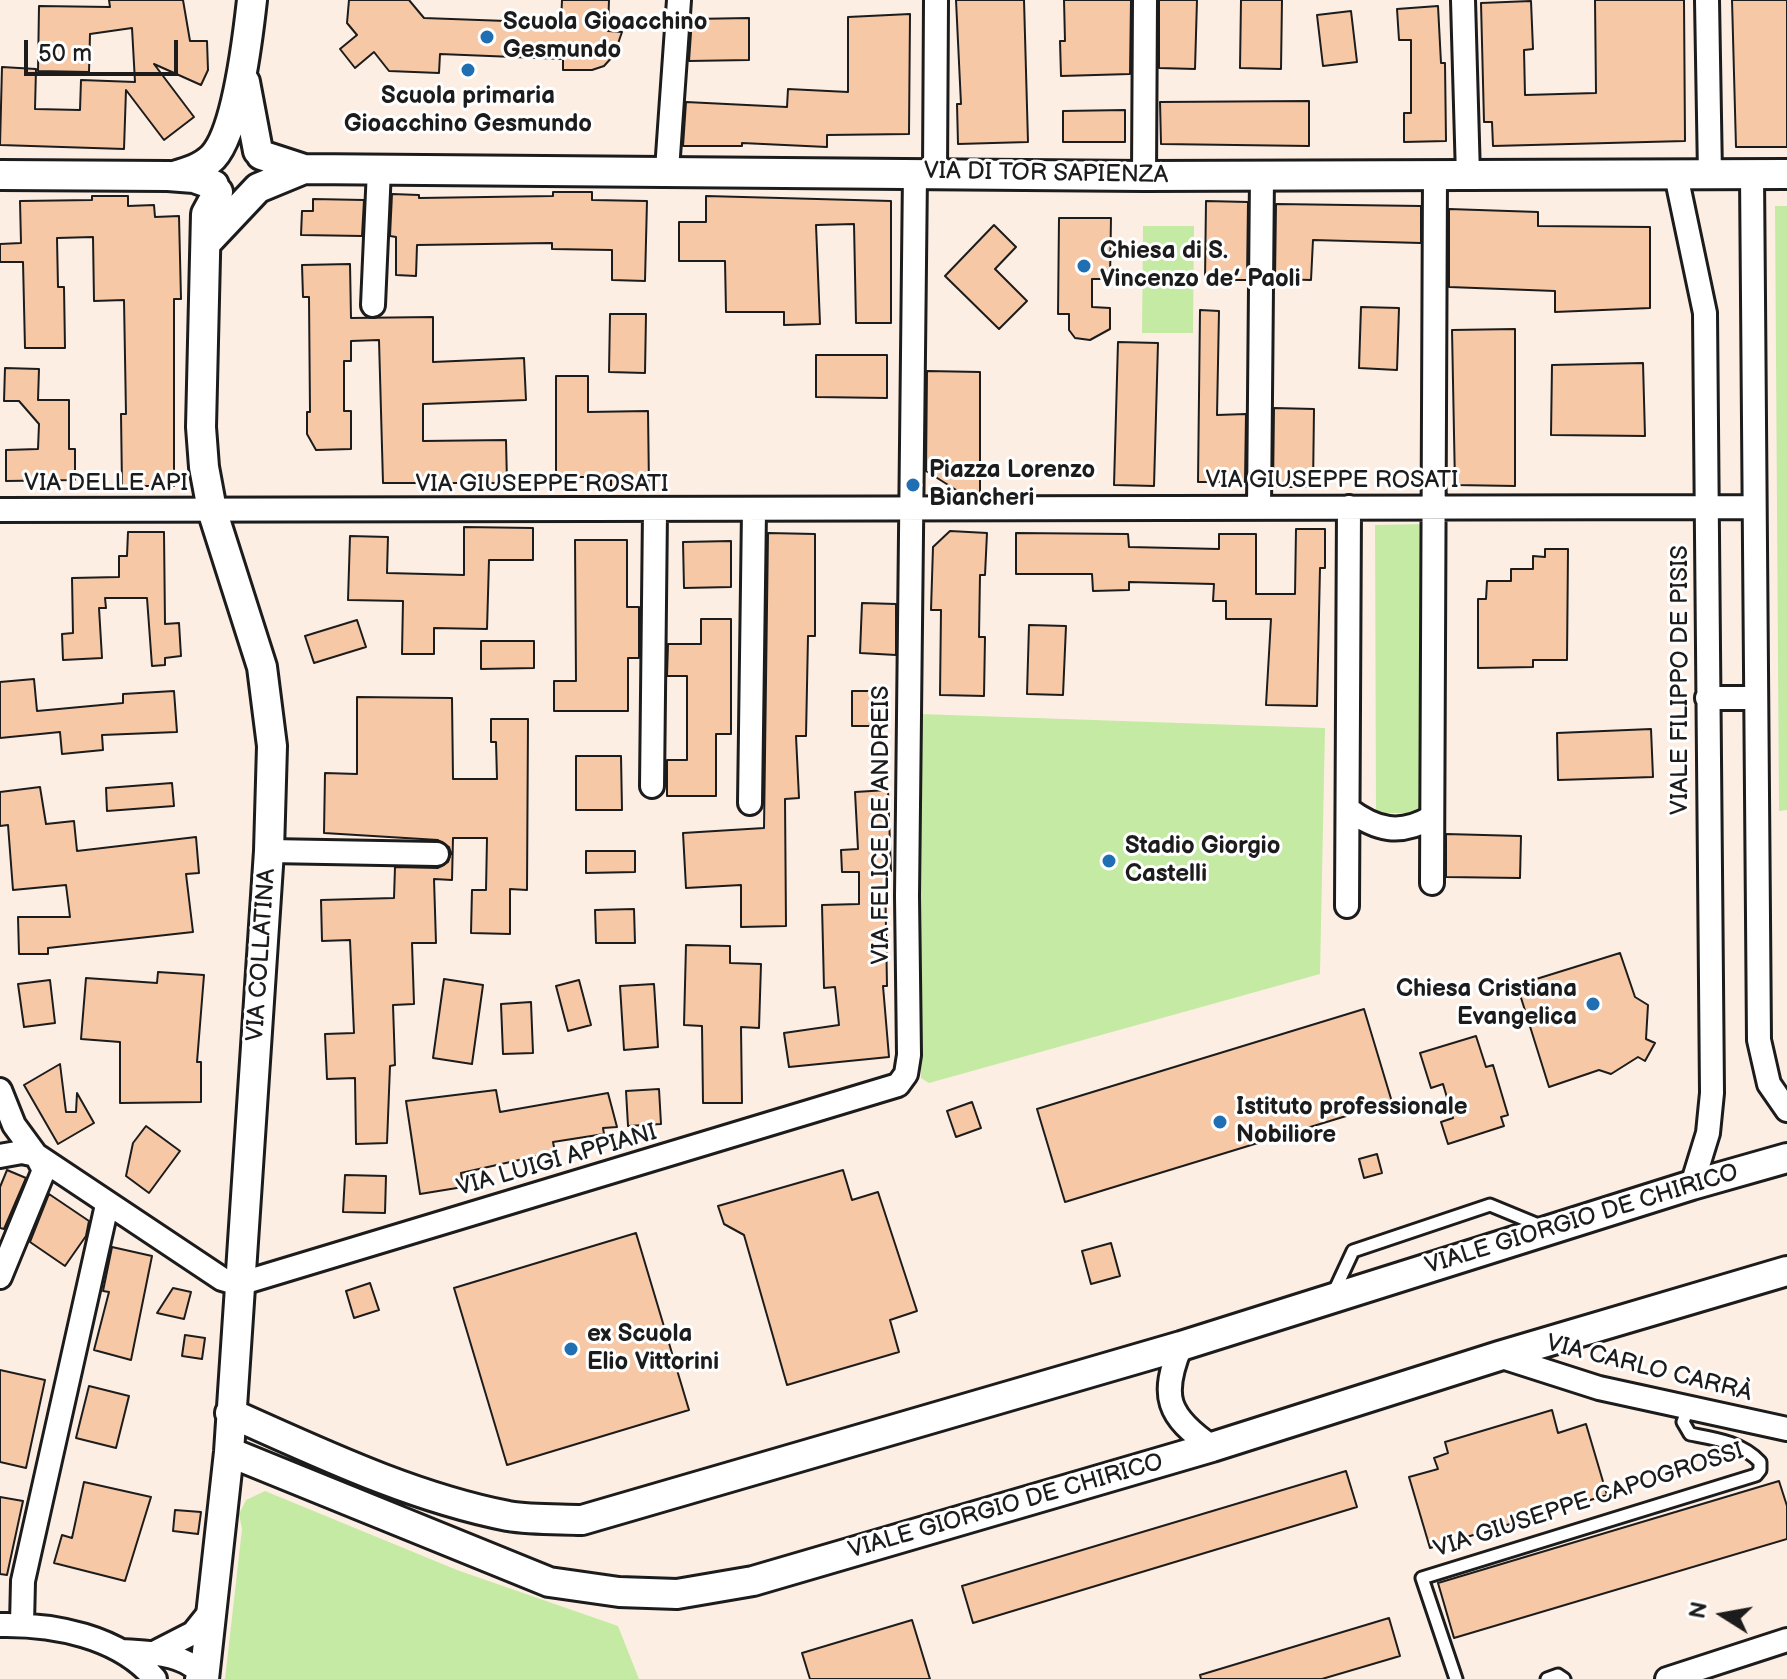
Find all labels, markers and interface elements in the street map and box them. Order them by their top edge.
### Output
place label: Scuola Gioacchino Gesmundo [503,9,707,65]
scale bar [28,24,182,74]
marker: Scuola Gioacchino Gesmundo [478,28,496,46]
text: 50 m [38,39,92,68]
marker: Scuola primaria Gioacchino Gesmundo [459,61,477,79]
place label: Scuola primaria Gioacchino Gesmundo [344,83,592,139]
street label: VIA DI TOR SAPIENZA [924,157,1168,191]
place label: Chiesa di S. Vincenzo de’ Paoli [1100,238,1301,294]
marker: Chiesa di S. Vincenzo de’ Paoli [1075,257,1093,275]
place label: Piazza Lorenzo Biancheri [929,457,1095,513]
street label: VIA GIUSEPPE ROSATI [1205,467,1459,495]
street label: VIA DELLE API [24,470,188,498]
street label: VIA GIUSEPPE ROSATI [415,471,669,499]
marker: Piazza Lorenzo Biancheri [904,476,922,494]
street label: VIALE FILIPPO DE PISIS [1667,545,1695,815]
street label: VIA FELICE DE ANDREIS [868,686,896,964]
place label: Stadio Giorgio Castelli [1125,833,1280,889]
marker: Stadio Giorgio Castelli [1100,852,1118,870]
street label: VIA COLLATINA [242,868,282,1042]
place label: Chiesa Cristiana Evangelica [1396,976,1577,1032]
marker: Chiesa Cristiana Evangelica [1584,995,1602,1013]
place label: Istituto professionale Nobiliore [1236,1094,1468,1150]
marker: Istituto professionale Nobiliore [1211,1113,1229,1131]
street label: VIA LUIGI APPIANI [454,1119,660,1203]
street label: VIALE GIORGIO DE CHIRICO [1422,1159,1742,1281]
place label: ex Scuola Elio Vittorini [587,1321,719,1377]
street label: VIA CARLO CARRÀ [1543,1330,1755,1408]
marker: ex Scuola Elio Vittorini [562,1340,580,1358]
street label: VIA GIUSEPPE CAPOGROSSI [1431,1437,1747,1565]
street label: VIALE GIORGIO DE CHIRICO [845,1448,1167,1566]
north arrow [1683,1575,1763,1655]
text: N [1684,1600,1714,1621]

